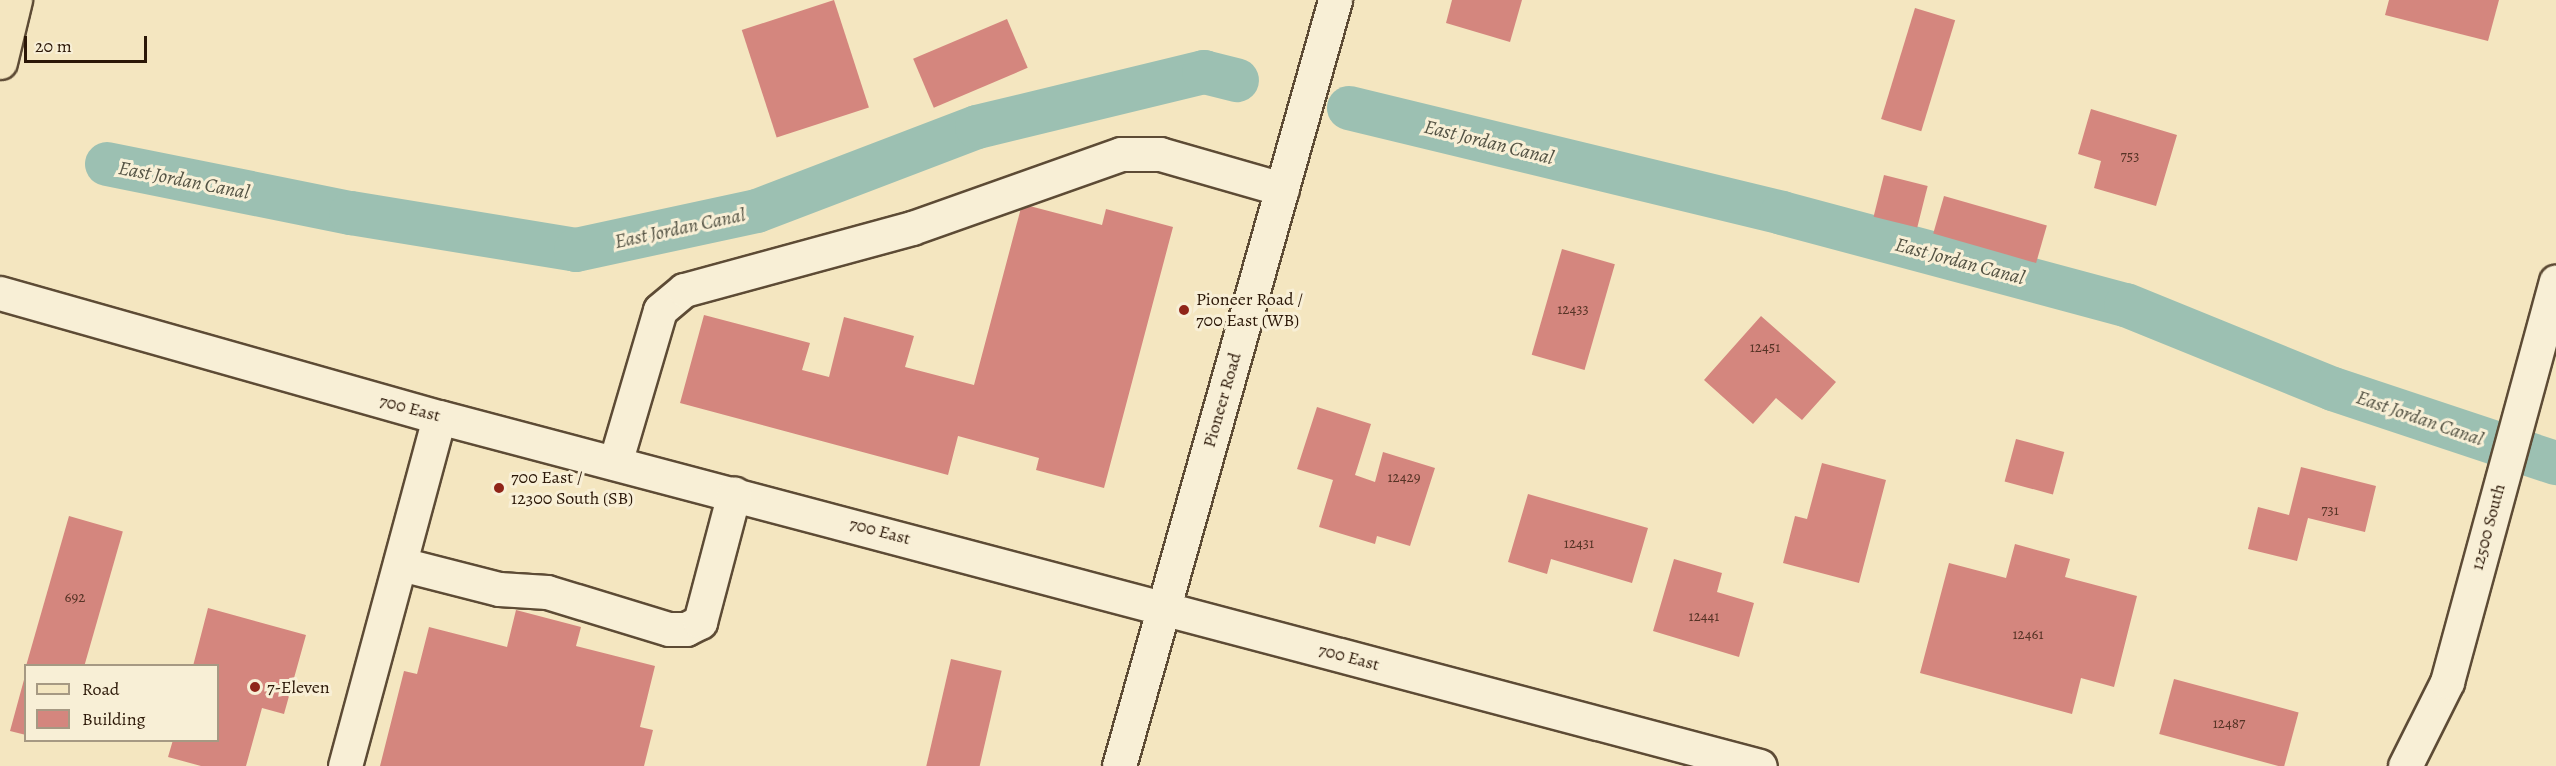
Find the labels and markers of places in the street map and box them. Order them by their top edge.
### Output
place label: Pioneer Road / 700 East (WB) [1196,289,1303,332]
marker: Pioneer Road / 700 East (WB) [1177,303,1191,317]
place label: 700 East / 12300 South (SB) [511,467,633,510]
marker: 700 East / 12300 South (SB) [492,481,506,495]
place label: 7-Eleven [267,676,330,698]
marker: 7-Eleven [248,680,262,694]

